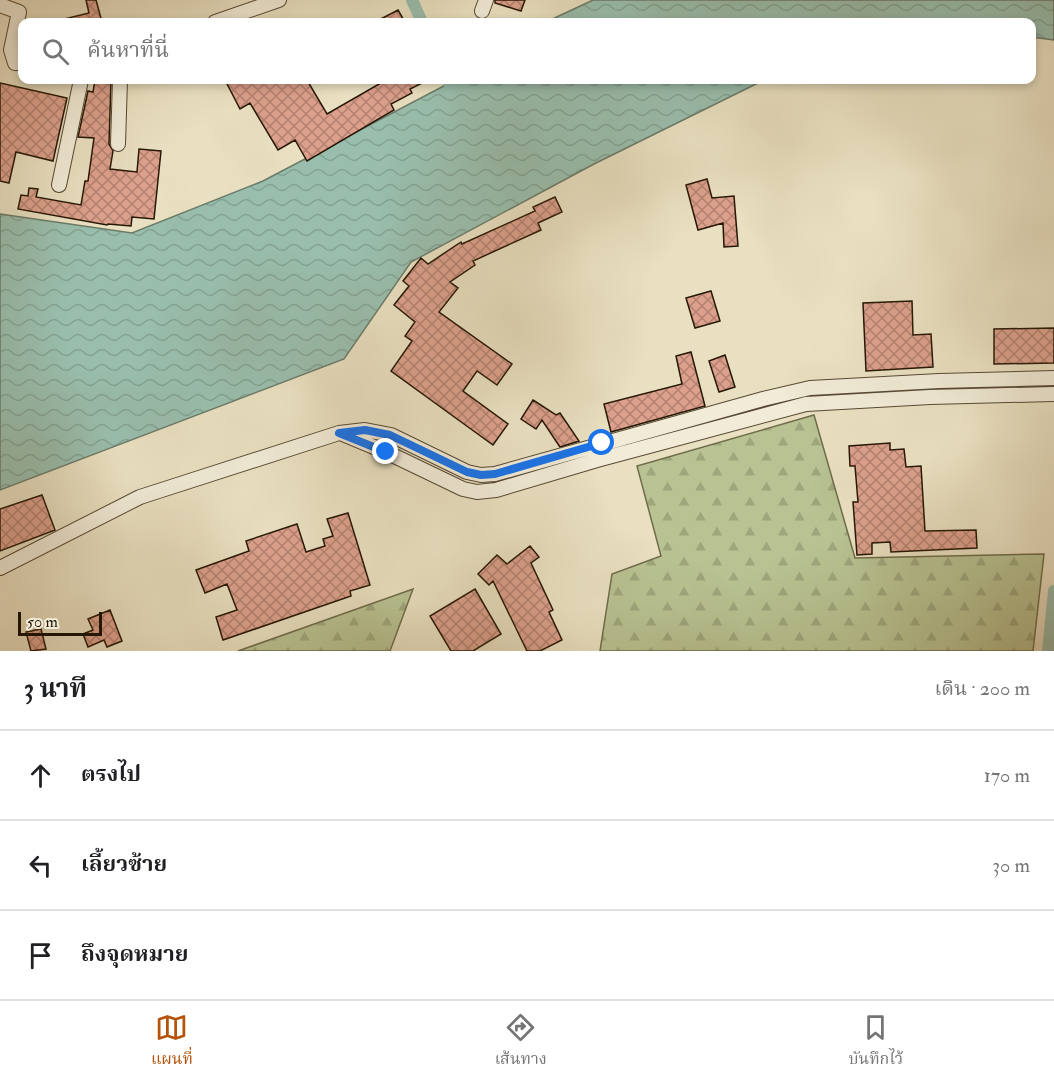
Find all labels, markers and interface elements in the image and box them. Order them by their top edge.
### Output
search box [18,18,1036,84]
icon: search [39,35,72,68]
text: ค้นหาที่นี่ [87,36,169,64]
route start [588,429,614,455]
route end [372,438,398,464]
scale bar [18,609,102,636]
text: 50 m [27,612,58,632]
text: 3 นาที [24,673,87,705]
text: เดิน · 200 m [934,676,1030,701]
icon: ahead [24,759,57,792]
text: ตรงไป [81,760,141,788]
text: 170 m [984,763,1030,788]
icon: left [24,849,57,882]
text: เลี้ยวซ้าย [81,850,167,878]
text: 30 m [992,853,1030,878]
icon: arrive [24,939,57,972]
text: ถึงจุดหมาย [81,940,188,968]
tab: แผนที่ [151,1011,193,1073]
tab: เส้นทาง [495,1011,547,1073]
tab: บันทึกไว้ [849,1011,903,1073]

